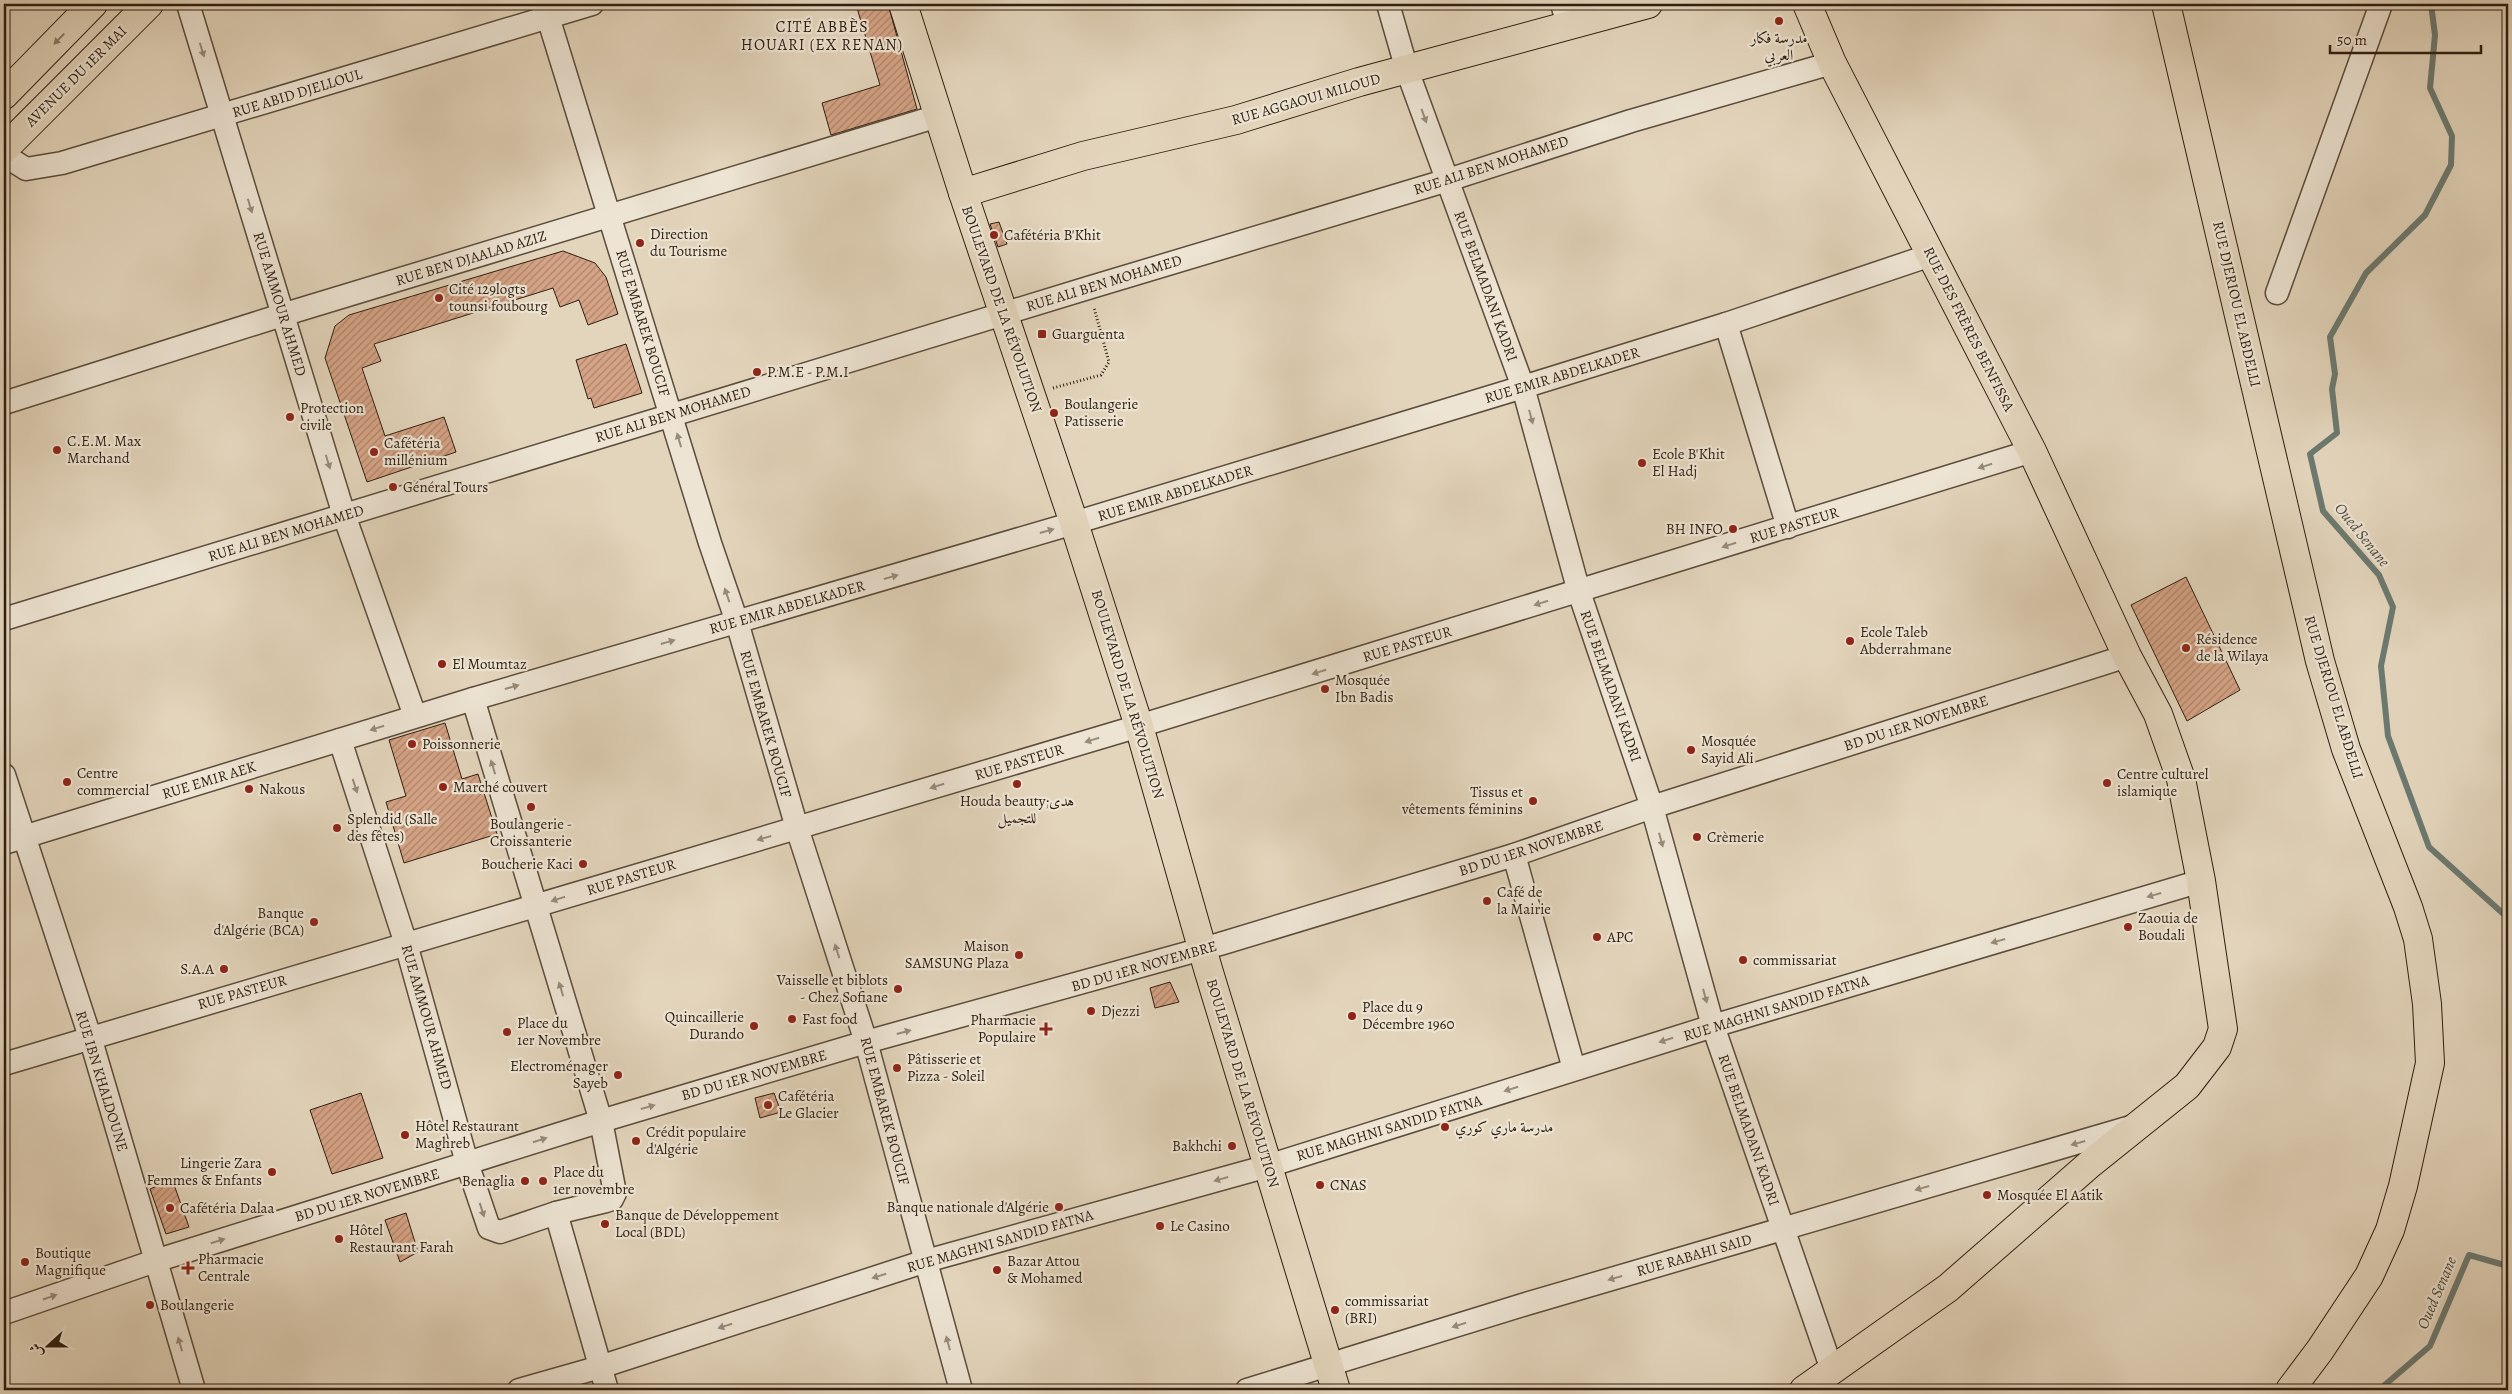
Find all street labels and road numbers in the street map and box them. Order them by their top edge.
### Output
street label: AVENUE DU 1ER MAI [20,21,131,132]
street label: RUE ABID DJELLOUL [230,64,365,122]
street label: RUE AGGAOUI MILOUD [1229,68,1383,130]
street label: RUE ALI BEN MOHAMED [1411,130,1571,200]
street label: BOULEVARD DE LA RÉVOLUTION [957,203,1047,415]
street label: RUE BELMADANI KADRI [1449,208,1523,364]
street label: RUE DJERIOU EL ABDELLI [2208,219,2266,389]
street label: RUE BEN DJAALAD AZIZ [393,226,549,290]
street label: RUE AMMOUR AHMED [249,229,311,379]
street label: RUE DES FRÈRES BENFISSA [1919,243,2019,415]
street label: RUE EMBAREK BOUCIF [611,247,675,399]
street label: RUE ALI BEN MOHAMED [1024,250,1184,316]
street label: RUE EMIR ABDELKADER [1482,342,1643,408]
street label: RUE ALI BEN MOHAMED [593,381,753,447]
street label: RUE EMIR ABDELKADER [1095,460,1256,526]
street label: RUE ALI BEN MOHAMED [206,500,366,566]
street label: RUE PASTEUR [1747,502,1842,548]
street label: RUE EMIR ABDELKADER [707,575,868,639]
street label: BOULEVARD DE LA RÉVOLUTION [1087,587,1169,801]
street label: RUE BELMADANI KADRI [1576,607,1646,765]
street label: RUE DJERIOU EL ABDELLI [2300,613,2368,781]
street label: RUE PASTEUR [1360,621,1455,667]
street label: RUE EMBAREK BOUCIF [735,648,797,800]
street label: BD DU 1ER NOVEMBRE [1841,690,1991,756]
street label: RUE PASTEUR [972,739,1067,785]
street label: RUE EMIR AEK [160,756,259,804]
street label: BD DU 1ER NOVEMBRE [1456,815,1606,881]
street label: RUE PASTEUR [584,854,679,900]
street label: BD DU 1ER NOVEMBRE [1069,936,1219,996]
street label: RUE AMMOUR AHMED [397,942,457,1092]
street label: RUE PASTEUR [195,969,290,1014]
street label: RUE MAGHNI SANDID FATNA [1681,970,1871,1046]
street label: BOULEVARD DE LA RÉVOLUTION [1202,976,1284,1190]
street label: RUE IBN KHALDOUNE [71,1008,133,1154]
street label: RUE EMBAREK BOUCIF [856,1035,914,1188]
street label: BD DU 1ER NOVEMBRE [679,1045,829,1105]
street label: RUE BELMADANI KADRI [1714,1051,1784,1209]
street label: RUE MAGHNI SANDID FATNA [1294,1090,1484,1166]
street label: BD DU 1ER NOVEMBRE [292,1163,442,1227]
street label: RUE MAGHNI SANDID FATNA [904,1205,1096,1277]
street label: RUE RABAHI SAID [1634,1229,1754,1281]

